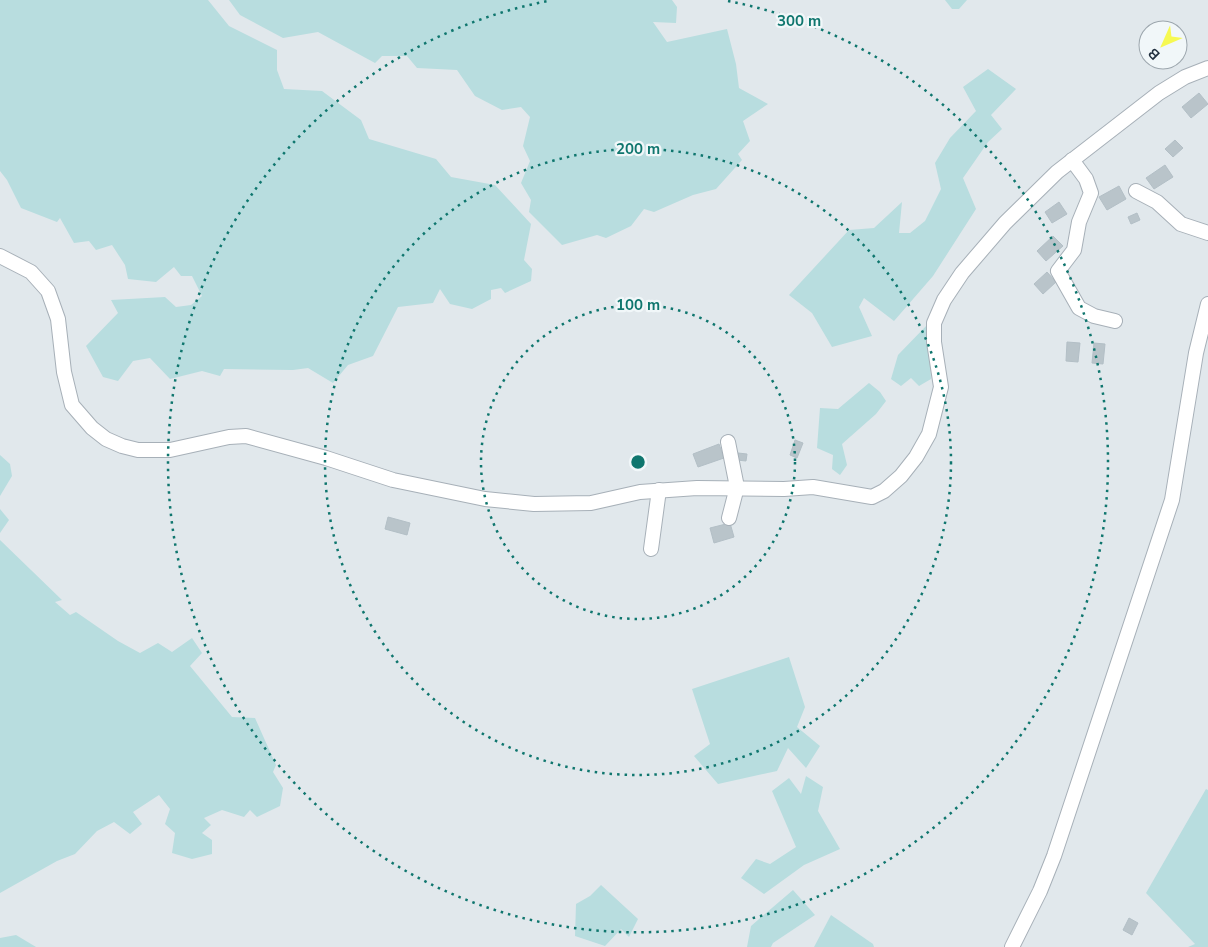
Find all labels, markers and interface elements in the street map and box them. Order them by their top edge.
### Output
text: 300 m [777,11,821,31]
north arrow [1138,20,1188,70]
text: B [1144,44,1164,64]
text: 200 m [616,139,660,159]
text: 100 m [616,295,660,315]
centre of rings [629,453,647,471]

